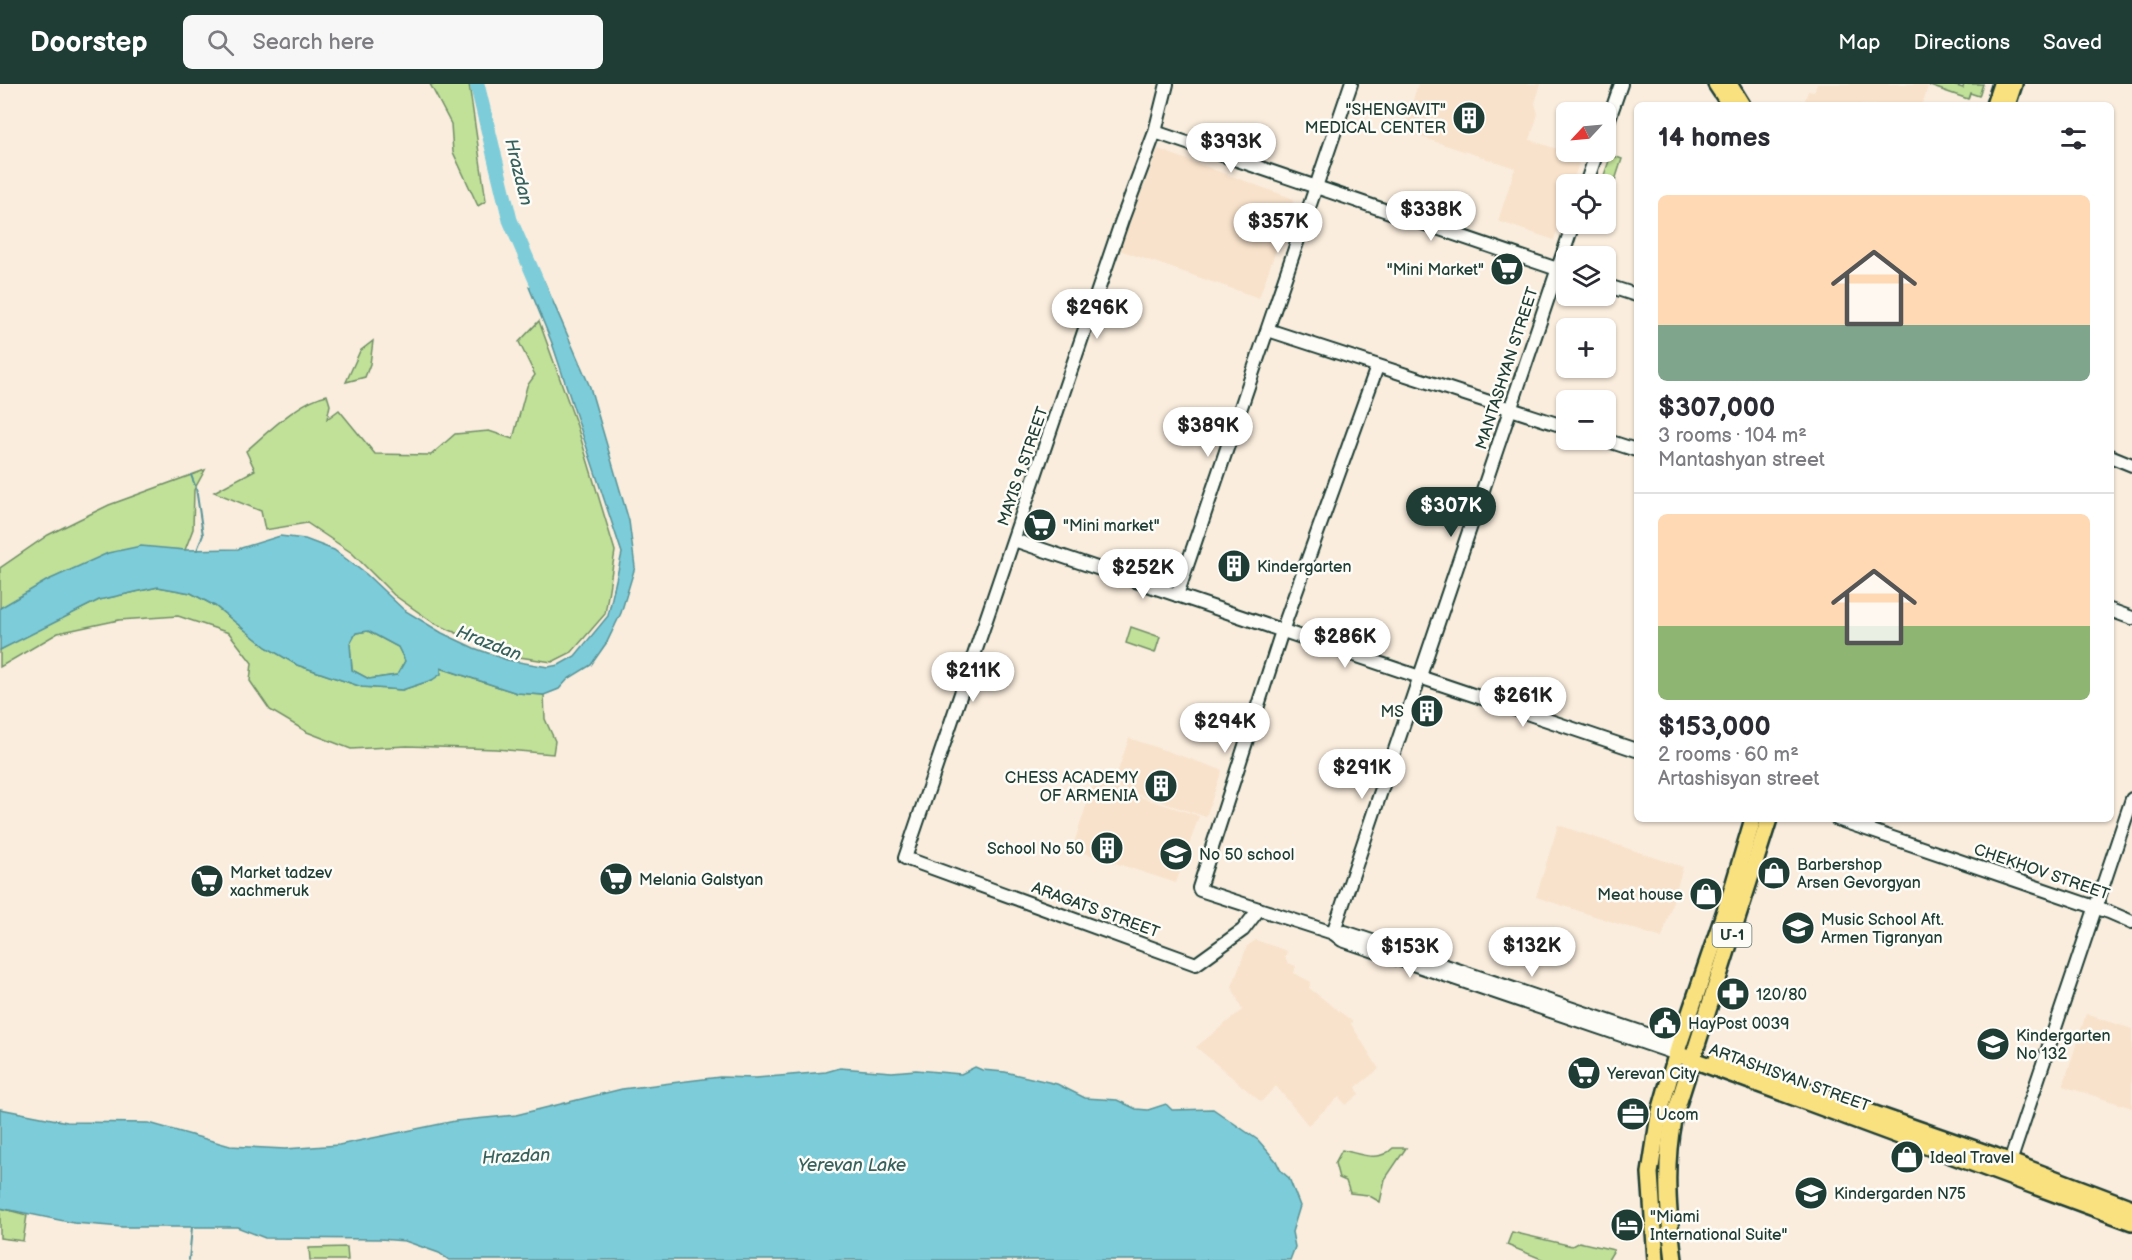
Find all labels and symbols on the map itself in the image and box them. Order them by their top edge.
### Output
building icon: "SHENGAVIT" MEDICAL CENTER [1451,100,1487,136]
place label: "SHENGAVIT" MEDICAL CENTER [1305,101,1446,138]
north arrow [1556,102,1616,162]
pin: $393K [1189,123,1273,174]
water label: Hrazdan [500,136,537,208]
pin: $338K [1389,191,1473,242]
pin: $357K [1236,203,1320,254]
supermarket icon: "Mini Market" [1489,251,1525,287]
place label: "Mini Market" [1387,261,1484,280]
street label: MANTASHYAN STREET [1472,284,1543,452]
pin: $296K [1055,289,1139,340]
street label: MAYIS 9 STREET [994,404,1053,529]
pin: $389K [1166,407,1250,458]
pin: $307K [1409,487,1493,538]
supermarket icon: "Mini market" [1022,507,1058,543]
place label: "Mini market" [1063,517,1160,536]
building icon: Kindergarten [1216,548,1252,584]
pin: $252K [1101,549,1185,600]
place label: Kindergarten [1257,558,1351,577]
pin: $286K [1303,618,1387,669]
water label: Hrazdan [453,621,524,666]
pin: $211K [931,652,1015,703]
pin: $261K [1481,677,1565,728]
building icon: MS [1409,693,1445,729]
pin: $294K [1183,703,1267,754]
place label: MS [1381,703,1404,722]
pin: $291K [1320,749,1404,800]
building icon: CHESS ACADEMY OF ARMENIA [1143,768,1179,804]
place label: CHESS ACADEMY OF ARMENIA [1005,769,1139,806]
building icon: School No 50 [1089,830,1125,866]
school or university icon: No 50 school [1158,836,1194,872]
place label: School No 50 [987,840,1084,859]
street label: CHEKHOV STREET [1971,840,2112,905]
place label: No 50 school [1199,846,1294,865]
shop icon: Barbershop Arsen Gevorgyan [1756,855,1792,891]
place label: Barbershop Arsen Gevorgyan [1797,856,1921,893]
supermarket icon: Melania Galstyan [598,861,634,897]
supermarket icon: Market tadzev xachmeruk [189,863,225,899]
place label: Market tadzev xachmeruk [230,864,332,901]
place label: Melania Galstyan [639,871,763,890]
shop icon: Meat house [1688,876,1724,912]
street label: ARAGATS STREET [1029,878,1162,943]
place label: Meat house [1597,886,1684,905]
school or university icon: Music School Aft. Armen Tigranyan [1780,910,1816,946]
place label: Music School Aft. Armen Tigranyan [1821,911,1944,948]
road number: Մ-1 [1712,923,1752,947]
pin: $132K [1490,927,1574,978]
pin: $153K [1368,928,1452,979]
pharmacy icon: 120/80 [1715,976,1751,1012]
place label: 120/80 [1756,986,1807,1005]
public building icon: HayPost 0039 [1647,1005,1683,1041]
place label: HayPost 0039 [1688,1015,1790,1034]
school or university icon: Kindergarten No 132 [1975,1026,2011,1062]
place label: Kindergarten No 132 [2016,1027,2110,1064]
street label: ARTASHISYAN STREET [1707,1040,1873,1116]
supermarket icon: Yerevan City [1566,1055,1602,1091]
place label: Yerevan City [1606,1065,1697,1084]
office icon: Ucom [1615,1096,1651,1132]
place label: Ucom [1656,1106,1699,1125]
shop icon: Ideal Travel [1889,1139,1925,1175]
water label: Hrazdan [481,1144,551,1169]
place label: Ideal Travel [1930,1149,2014,1168]
water label: Yerevan Lake [798,1155,906,1176]
school or university icon: Kindergarden N75 [1793,1175,1829,1211]
place label: Kindergarden N75 [1834,1185,1966,1204]
hotel icon: "Miami International Suite" [1609,1207,1645,1243]
place label: "Miami International Suite" [1650,1208,1787,1245]

